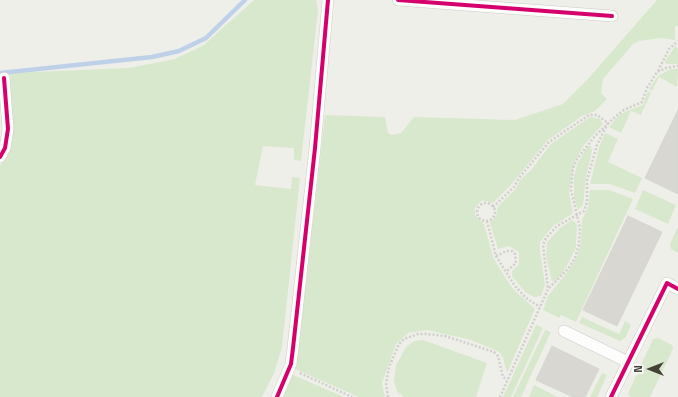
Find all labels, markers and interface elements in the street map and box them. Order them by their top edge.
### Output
north arrow [630,349,670,389]
text: N [630,365,646,373]

